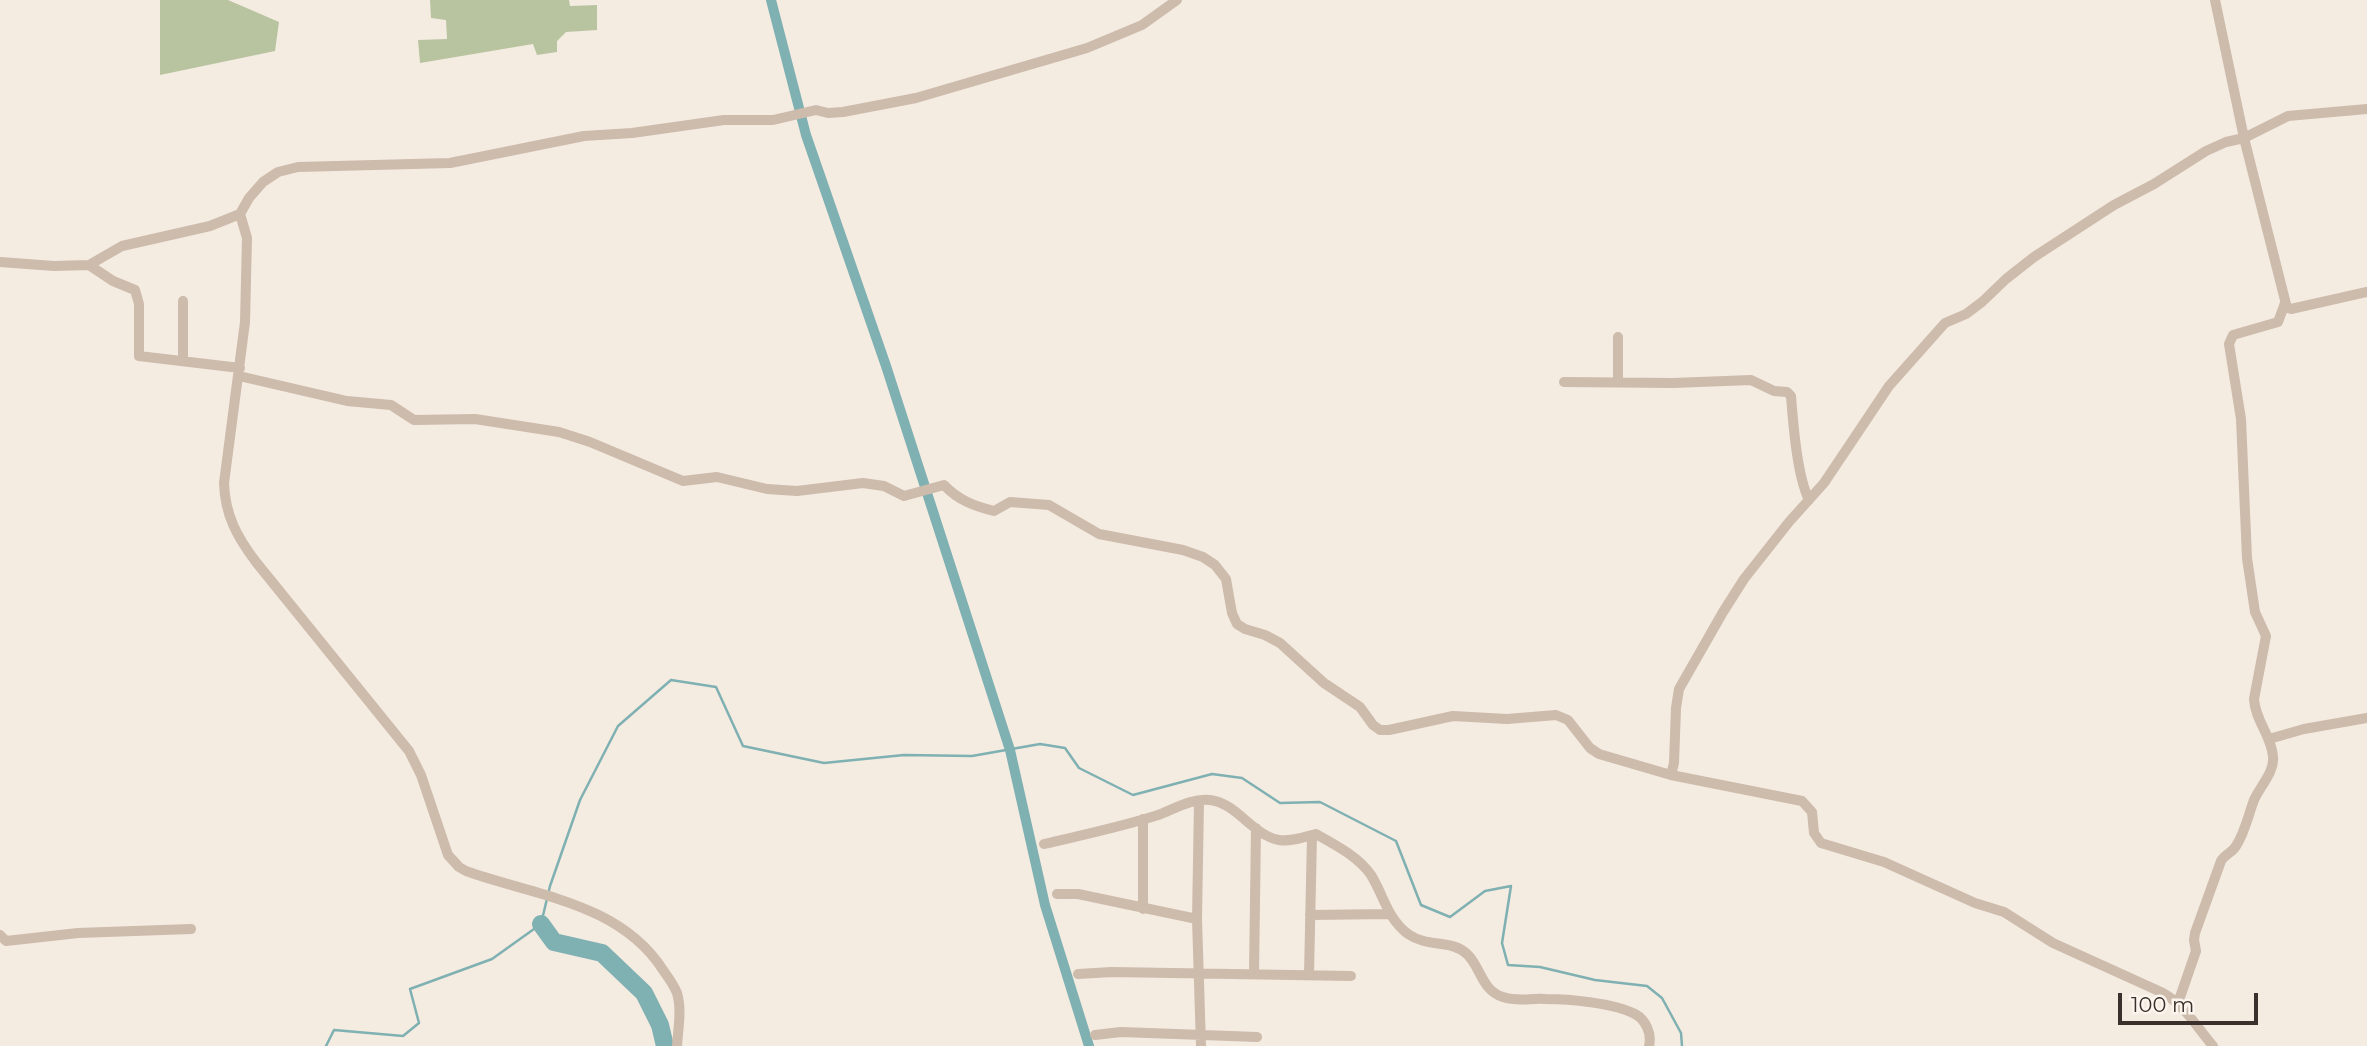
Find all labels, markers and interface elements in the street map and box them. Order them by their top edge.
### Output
scale bar [2122,979,2262,1023]
text: 100 m [2131,992,2194,1017]

